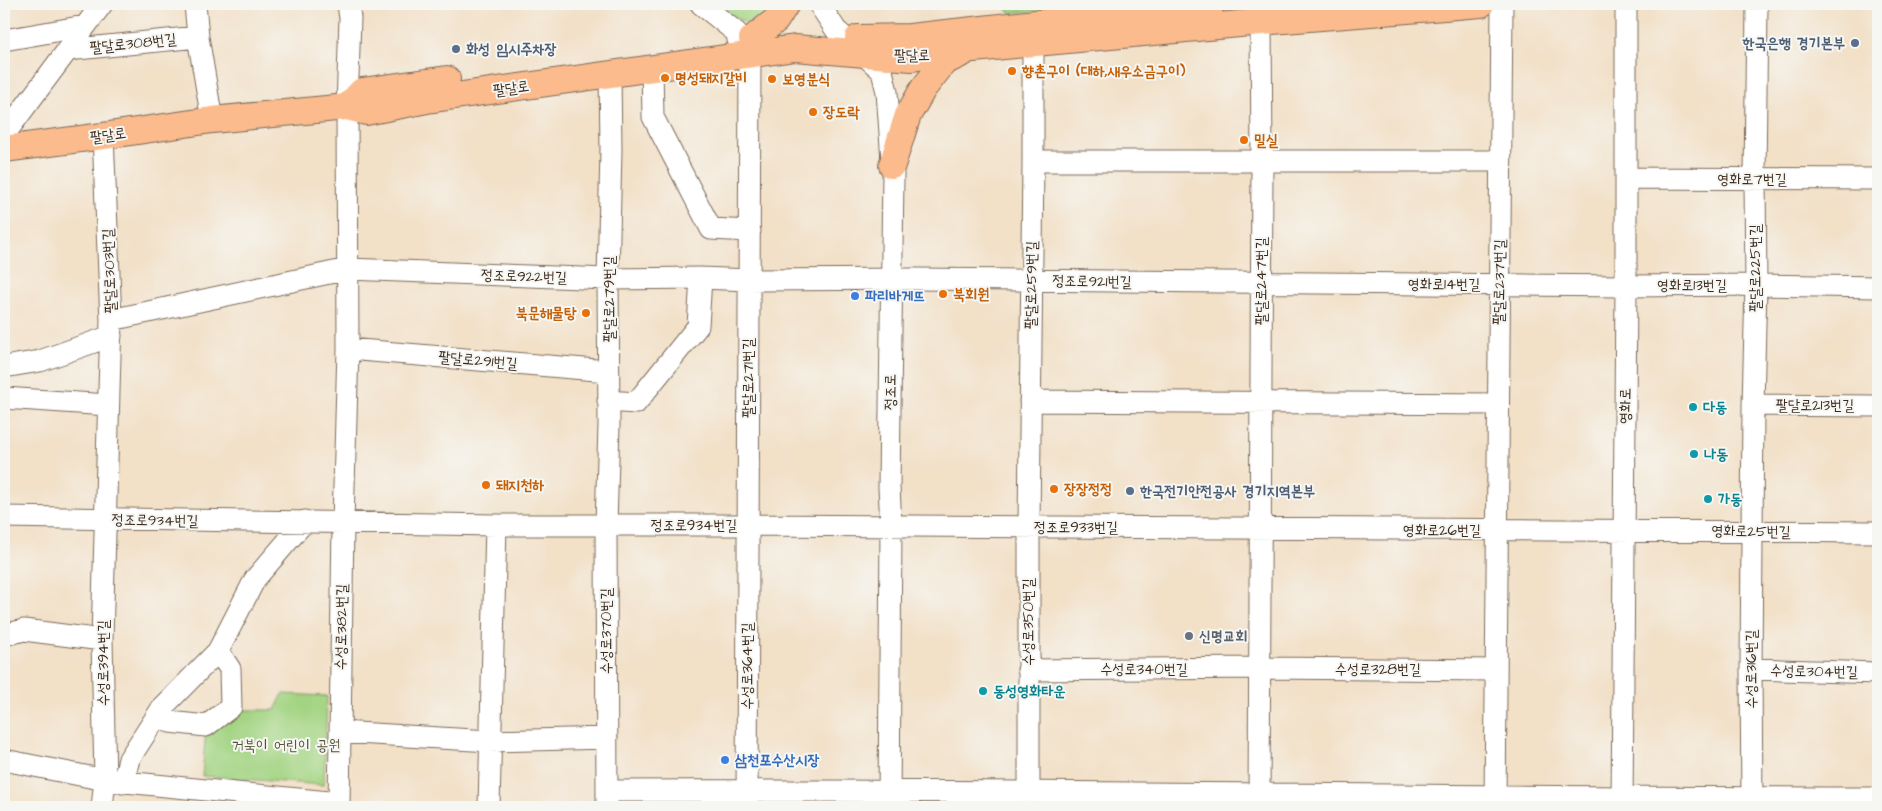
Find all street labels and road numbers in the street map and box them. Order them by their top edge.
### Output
street label: 팔달로308번길 [89,28,178,58]
street label: 팔달로 [894,45,930,66]
street label: 팔달로 [492,76,530,101]
street label: 팔달로 [89,123,127,148]
street label: 영화로7번길 [1717,169,1787,190]
street label: 팔달로225번길 [1745,224,1766,312]
street label: 팔달로303번길 [98,228,121,314]
street label: 팔달로247번길 [1251,237,1272,325]
street label: 팔달로237번길 [1488,239,1511,325]
street label: 팔달로259번길 [1020,241,1043,329]
street label: 팔달로279번길 [599,256,620,342]
street label: 정조로922번길 [481,265,567,288]
street label: 정조로921번길 [1052,270,1132,293]
street label: 영화로14번길 [1408,274,1480,295]
street label: 영화로13번길 [1657,275,1727,296]
street label: 팔달로271번길 [738,338,759,418]
street label: 팔달로291번길 [437,347,518,374]
street label: 정조로 [880,374,901,410]
street label: 영화로 [1615,388,1636,424]
street label: 팔달로213번길 [1776,395,1854,416]
street label: 정조로934번길 [111,509,199,532]
street label: 정조로934번길 [651,515,737,536]
street label: 정조로933번길 [1034,517,1118,538]
street label: 영화로26번길 [1403,520,1481,541]
street label: 영화로25번길 [1711,520,1791,543]
street label: 수성로350번길 [1018,578,1039,666]
street label: 수성로382번길 [330,584,353,670]
street label: 수성로370번길 [596,588,617,674]
street label: 수성로394번길 [93,620,114,706]
street label: 수성로364번길 [737,622,758,710]
street label: 수성로316번길 [1741,629,1762,709]
street label: 수성로340번길 [1100,659,1188,680]
street label: 수성로328번길 [1335,659,1421,680]
street label: 수성로304번길 [1770,660,1858,683]

